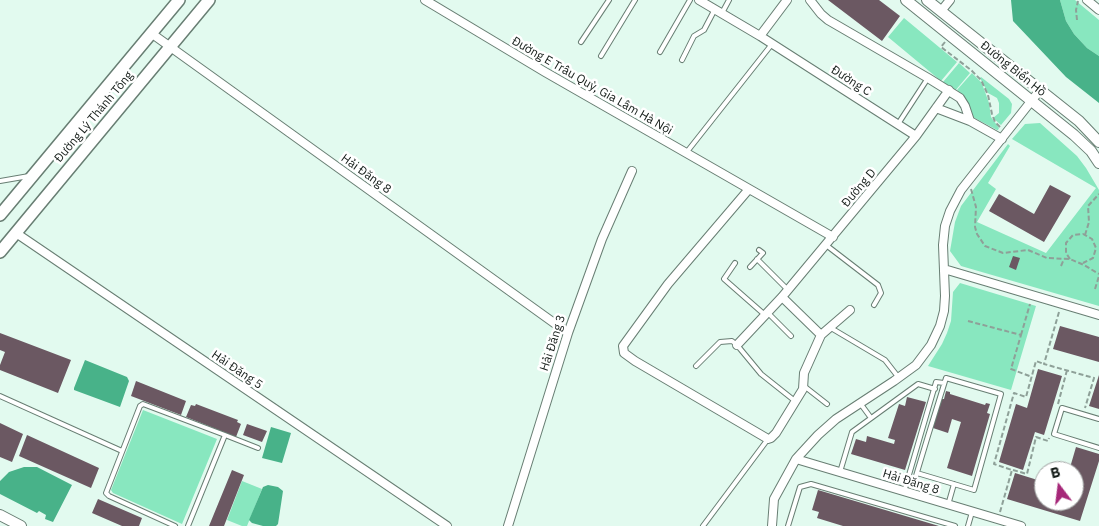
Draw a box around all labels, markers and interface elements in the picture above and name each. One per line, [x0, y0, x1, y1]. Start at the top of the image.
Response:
street label: Đường E Trâu Quỳ, Gia Lâm Hà Nội [509, 34, 675, 138]
street label: Đường Biển Hồ [977, 38, 1049, 100]
street label: Đường C [828, 63, 874, 99]
street label: Đường Lý Thánh Tông [52, 69, 136, 165]
street label: Hải Đăng 8 [338, 151, 394, 197]
street label: Đường D [839, 166, 879, 210]
street label: Hải Đăng 3 [537, 313, 569, 373]
street label: Hải Đăng 5 [209, 348, 265, 392]
north arrow [1034, 461, 1084, 511]
text: B [1049, 463, 1062, 482]
street label: Hải Đăng 8 [881, 467, 941, 497]

